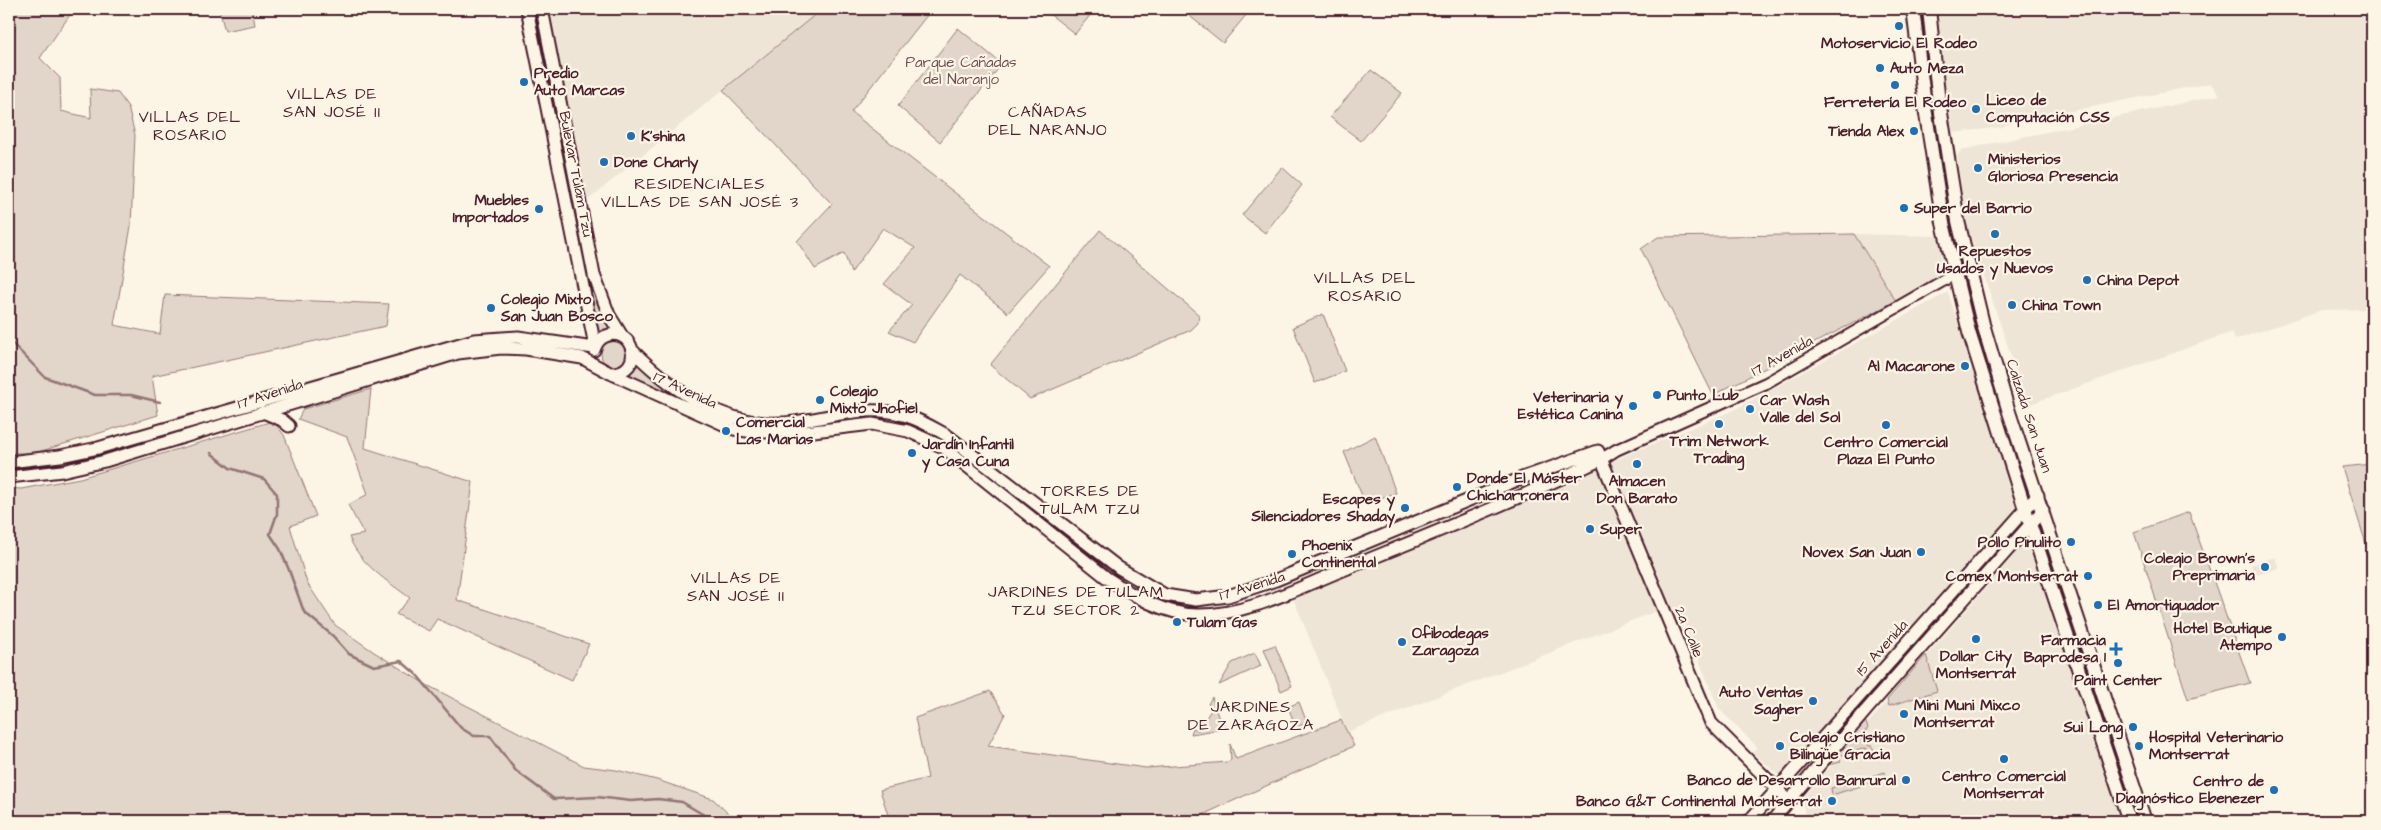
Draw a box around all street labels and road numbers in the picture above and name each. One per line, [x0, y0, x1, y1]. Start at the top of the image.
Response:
street label: Bulevar Tulam Tzu [554, 109, 599, 239]
street label: 17 Avenida [1747, 330, 1817, 382]
street label: Calzada San Juan [2001, 356, 2057, 476]
street label: 17 Avenida [650, 366, 720, 414]
street label: 17 Avenida [235, 373, 306, 414]
street label: 17 Avenida [1217, 566, 1288, 606]
street label: 2a Calle [1669, 603, 1709, 661]
street label: 15 Avenida [1851, 615, 1913, 681]

